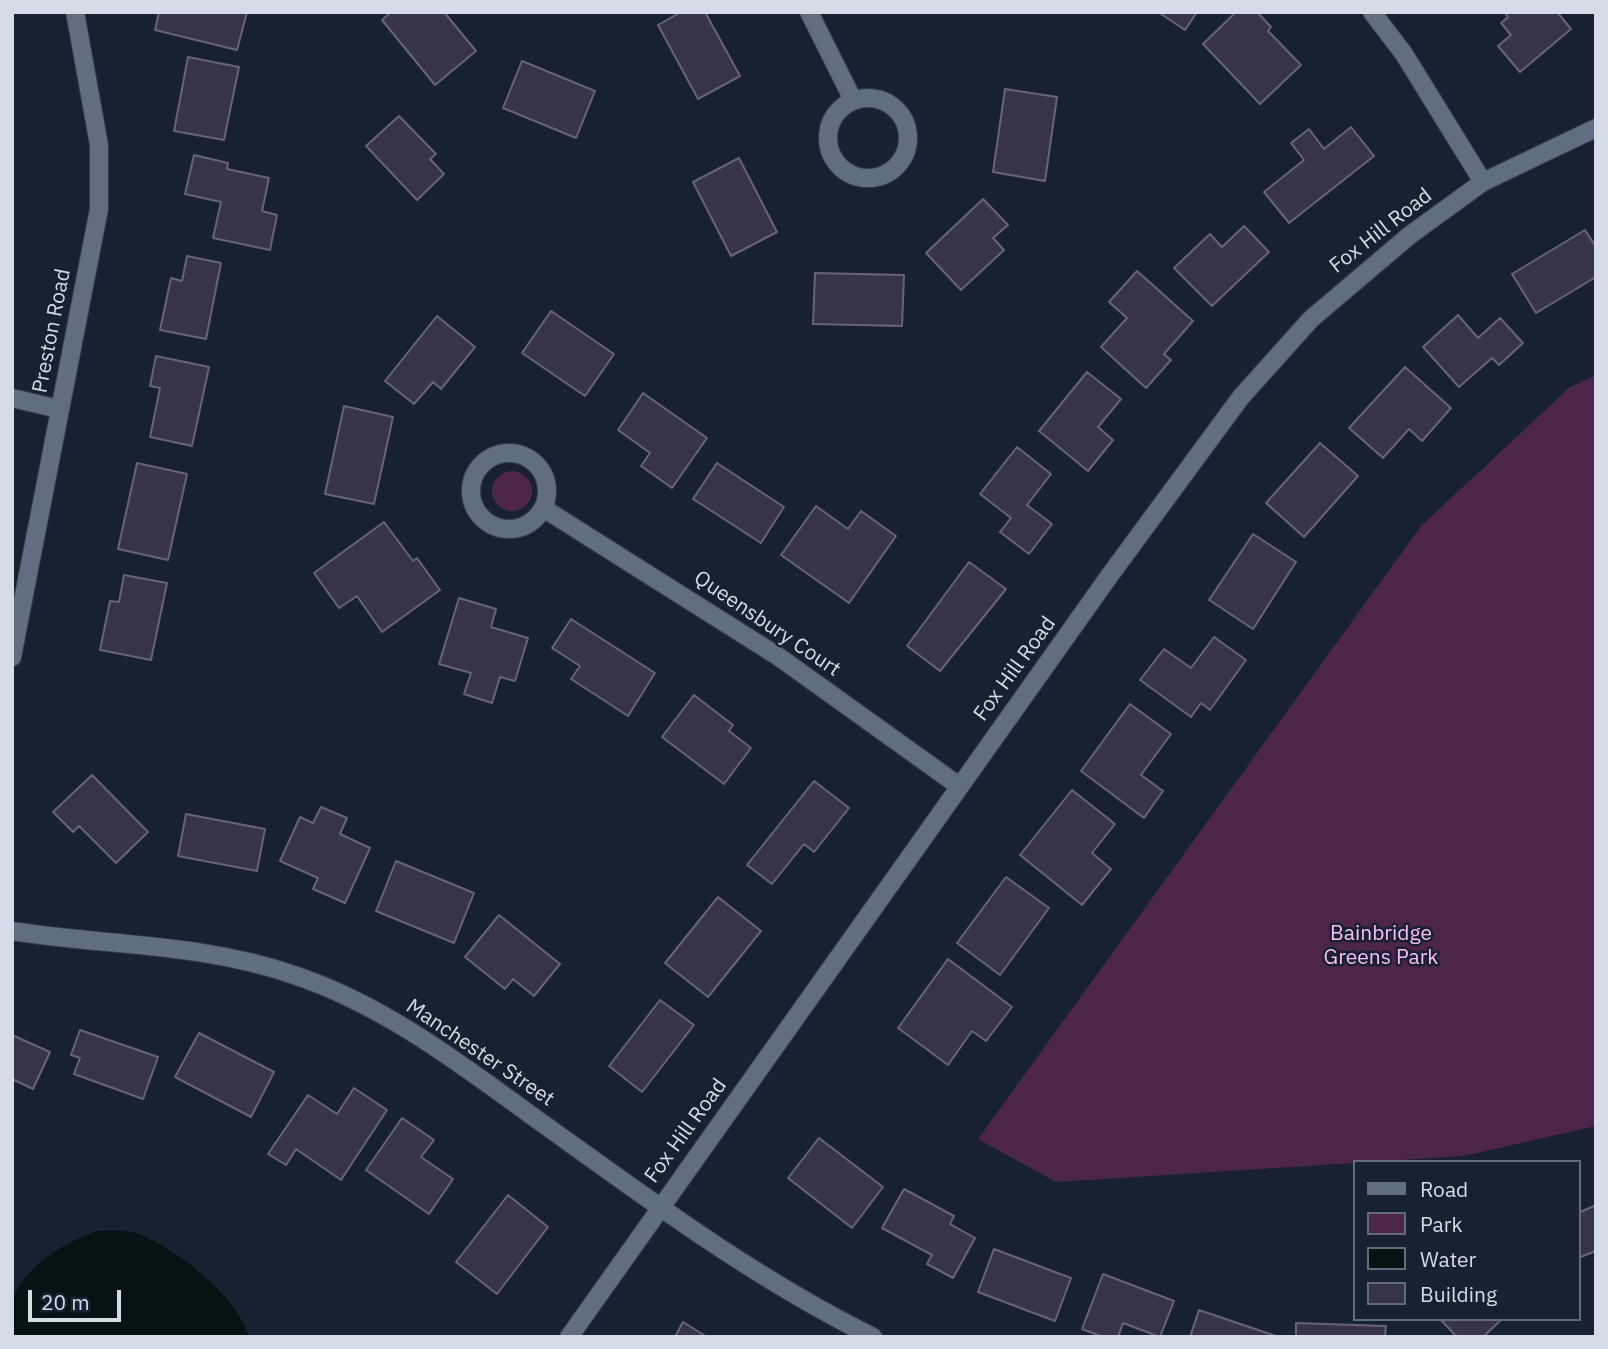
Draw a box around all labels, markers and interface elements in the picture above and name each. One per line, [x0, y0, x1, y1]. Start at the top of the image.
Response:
street label: Fox Hill Road [1325, 183, 1437, 279]
street label: Preston Road [28, 267, 76, 395]
street label: Queensbury Court [689, 566, 845, 682]
street label: Fox Hill Road [969, 612, 1061, 726]
park label: Bainbridge Greens Park [1324, 921, 1438, 971]
street label: Manchester Street [401, 994, 559, 1112]
street label: Fox Hill Road [640, 1074, 732, 1188]
legend [1352, 1160, 1580, 1321]
text: Road [1420, 1175, 1468, 1203]
text: Park [1420, 1210, 1463, 1238]
text: Water [1420, 1245, 1476, 1273]
scale bar [32, 1276, 124, 1320]
text: Building [1420, 1280, 1497, 1308]
text: 20 m [41, 1288, 90, 1316]

